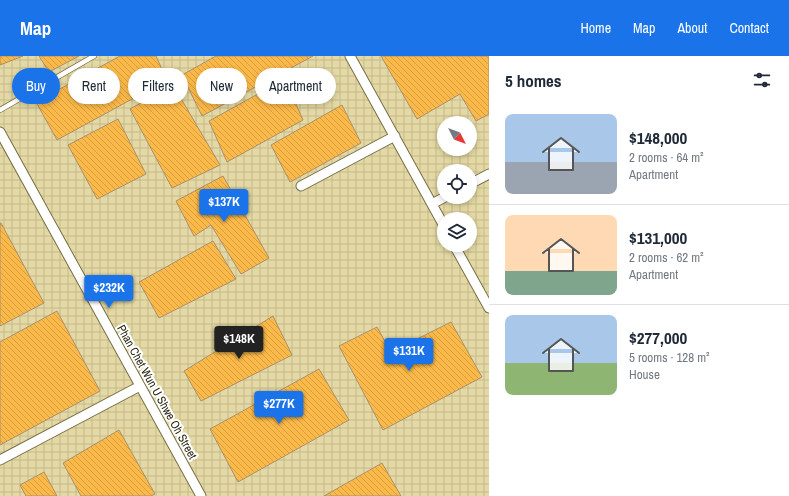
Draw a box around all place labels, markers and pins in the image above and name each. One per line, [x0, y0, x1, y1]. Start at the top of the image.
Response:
pin: $137K [196, 189, 252, 223]
pin: $232K [81, 275, 137, 309]
pin: $148K [211, 326, 267, 360]
pin: $131K [381, 338, 437, 372]
pin: $277K [251, 391, 307, 425]

